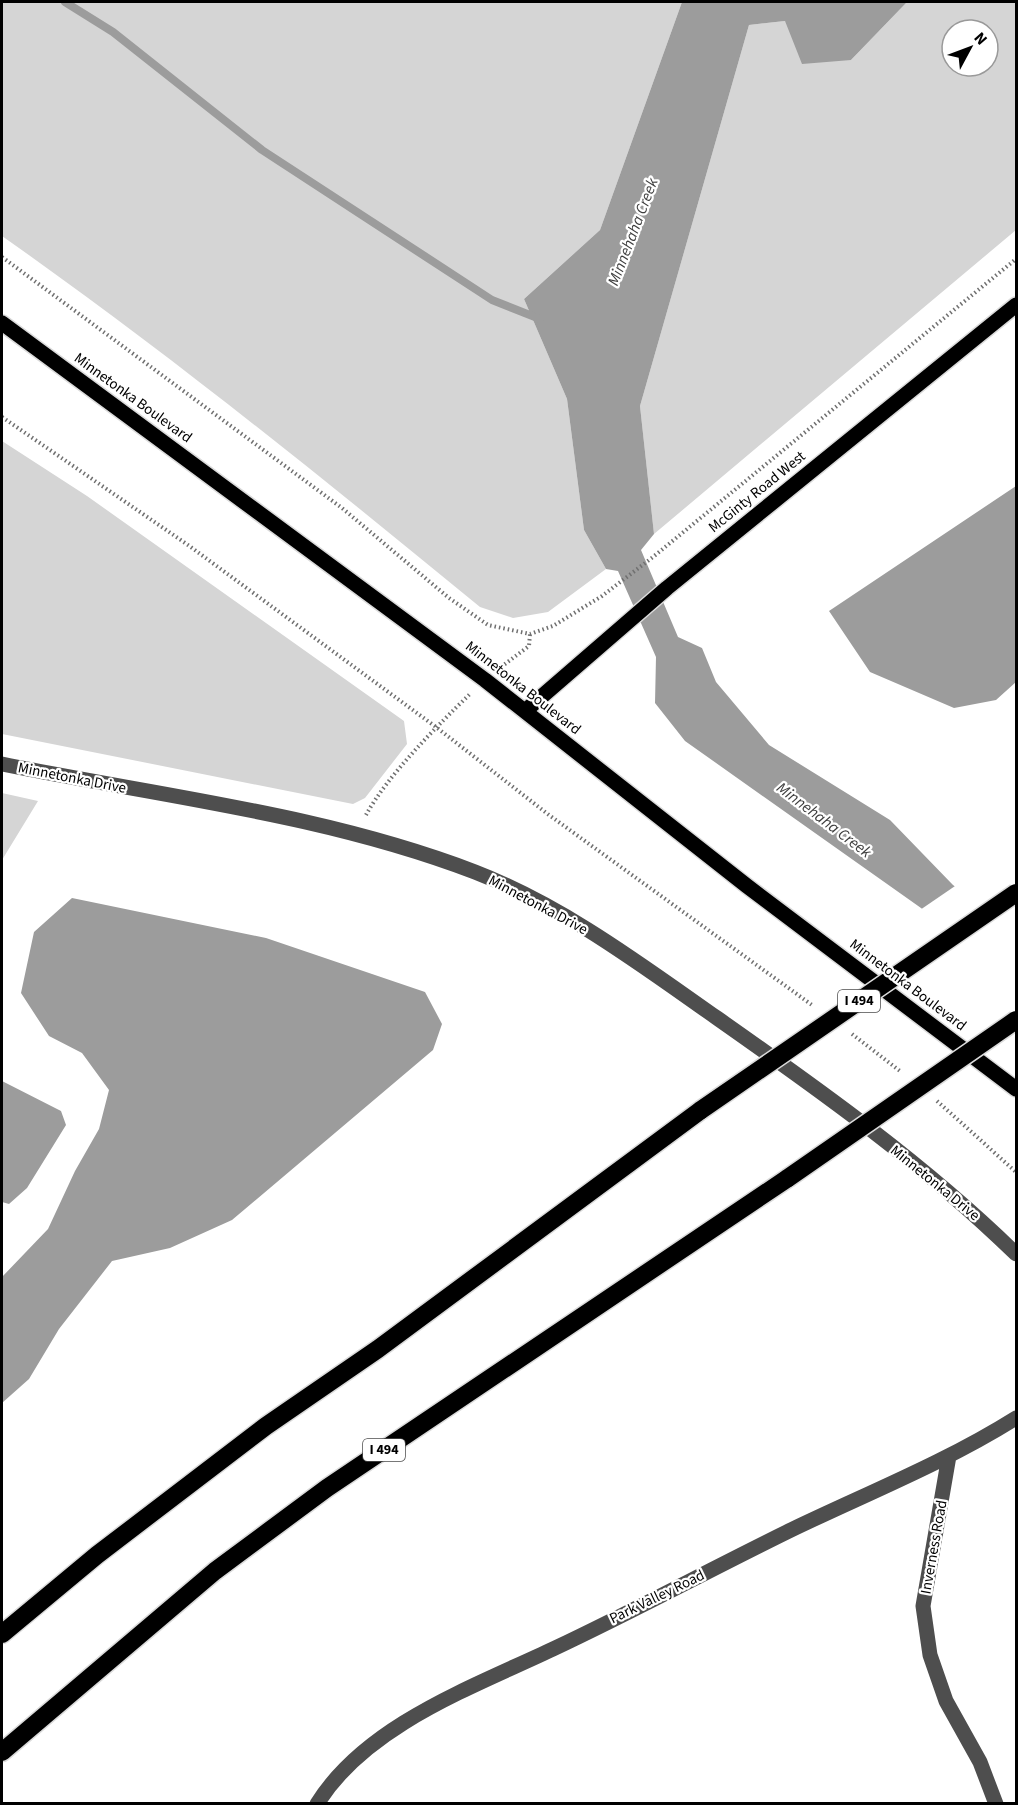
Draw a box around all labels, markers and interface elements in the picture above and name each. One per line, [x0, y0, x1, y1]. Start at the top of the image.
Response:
north arrow [940, 18, 1000, 78]
text: N [969, 28, 992, 50]
water label: Minnehaha Creek [602, 175, 664, 289]
street label: Minnetonka Boulevard [70, 348, 196, 448]
street label: McGinty Road West [704, 446, 810, 538]
street label: Minnetonka Boulevard [461, 636, 585, 740]
street label: Minnetonka Drive [16, 757, 128, 799]
water label: Minnehaha Creek [772, 777, 876, 863]
street label: Minnetonka Drive [485, 870, 591, 940]
street label: Minnetonka Boulevard [845, 934, 971, 1036]
road number: I 494 [838, 990, 880, 1012]
street label: Minnetonka Drive [886, 1140, 984, 1226]
road number: I 494 [363, 1439, 405, 1461]
street label: Inverness Road [915, 1498, 953, 1596]
street label: Park Valley Road [606, 1565, 708, 1629]

